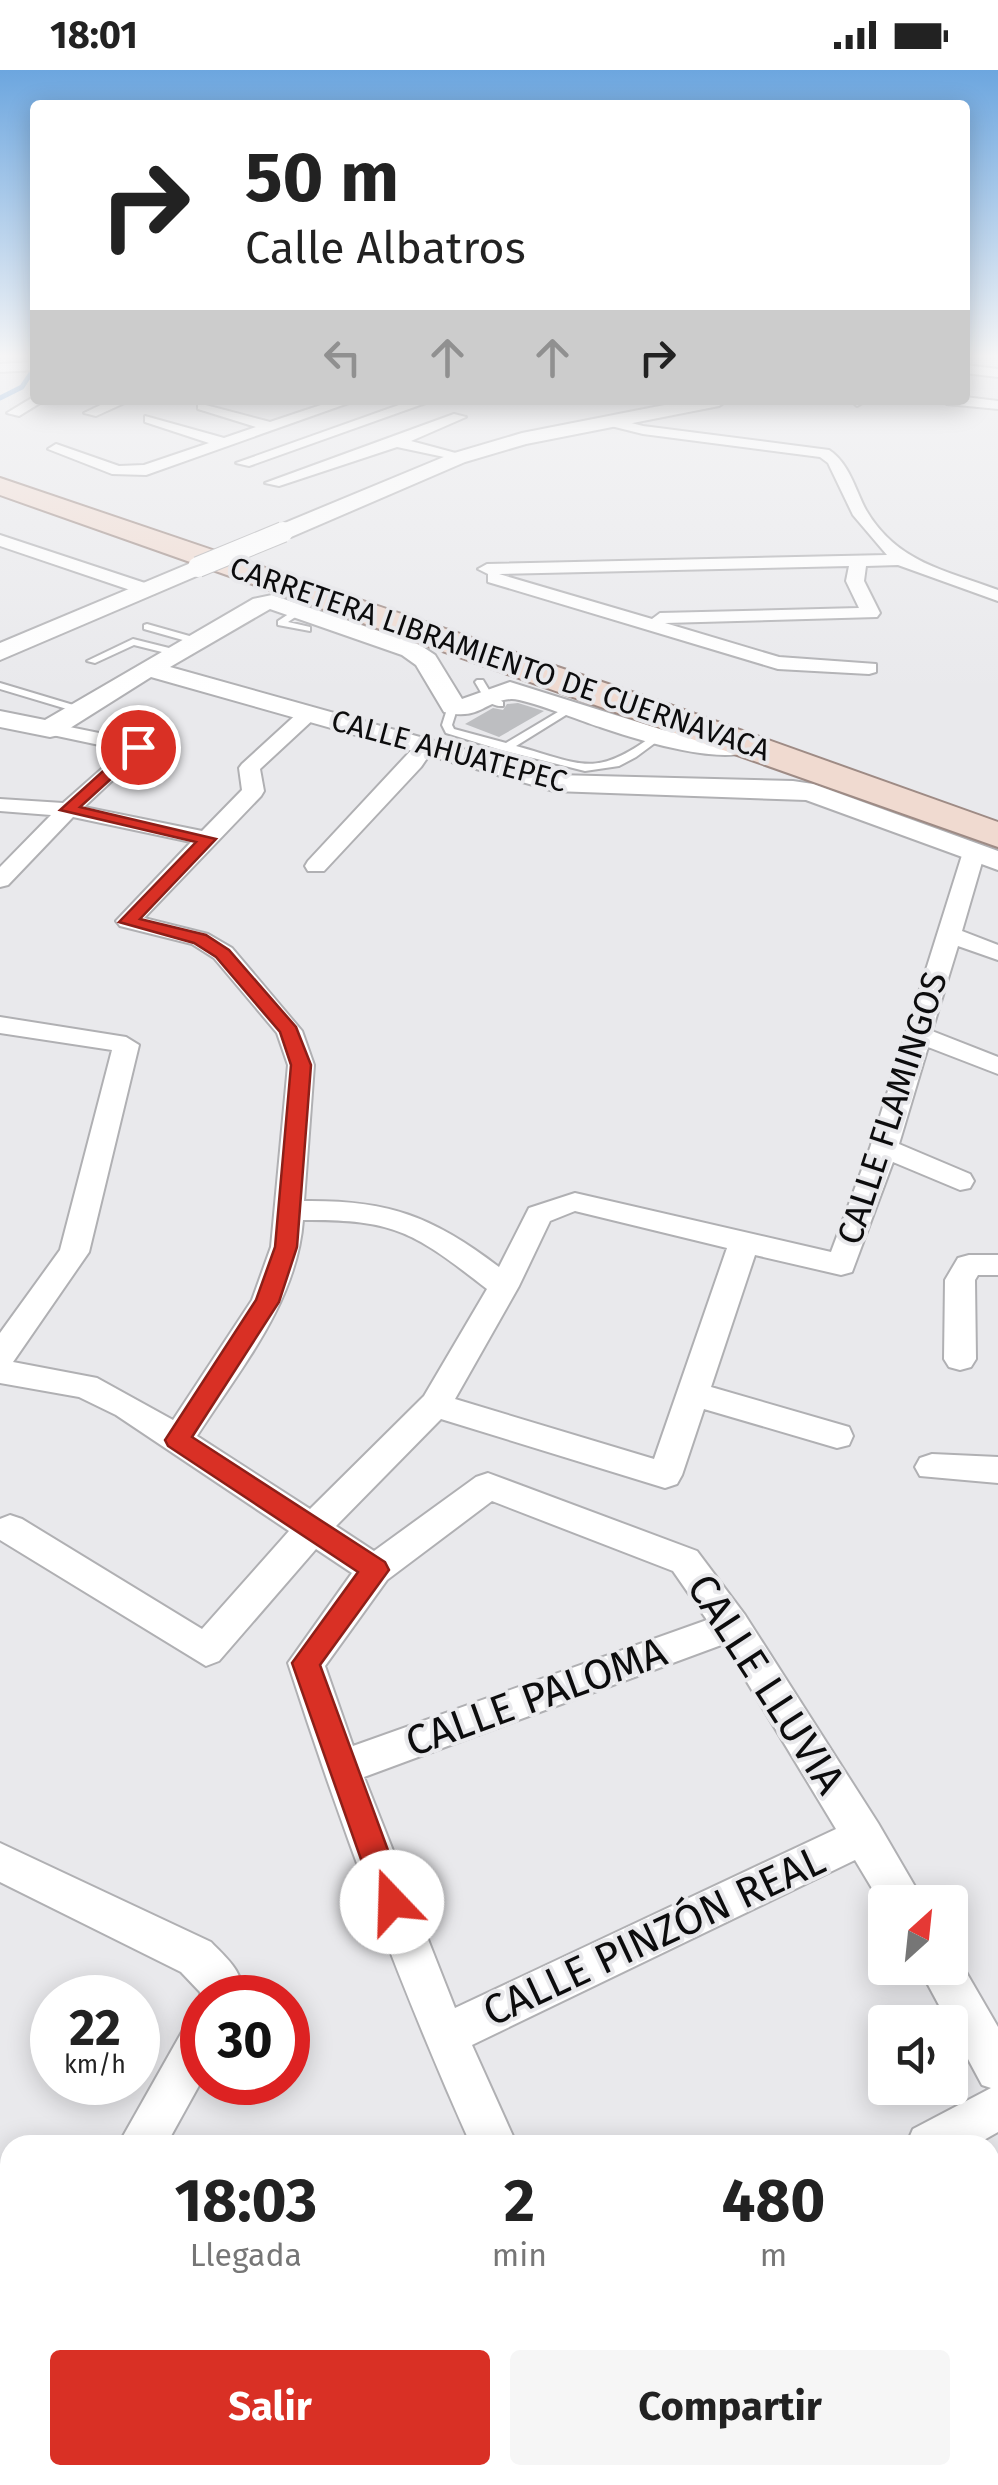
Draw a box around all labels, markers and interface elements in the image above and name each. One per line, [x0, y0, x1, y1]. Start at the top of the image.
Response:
text: 18:01 [50, 12, 138, 58]
text: 50 m [245, 136, 399, 220]
icon: right [80, 140, 210, 270]
text: Calle Albatros [245, 221, 526, 275]
icon: left [315, 330, 370, 385]
icon: ahead [420, 330, 475, 385]
icon: ahead [525, 330, 580, 385]
icon: right [630, 330, 685, 385]
street label: CARRETERA LIBRAMIENTO DE CUERNAVACA [225, 549, 775, 769]
street label: CALLE AHUATEPEC [327, 702, 571, 800]
pin [96, 705, 181, 790]
icon: arrive [111, 720, 166, 775]
street label: CALLE FLAMINGOS [828, 966, 956, 1250]
street label: CALLE LLUVIA [677, 1565, 855, 1803]
street label: CALLE PALOMA [399, 1627, 673, 1767]
street label: CALLE PINZÓN REAL [475, 1835, 833, 2037]
position arrow [340, 1850, 444, 1954]
north arrow [868, 1885, 968, 1985]
map controls [868, 1885, 968, 2105]
speed limit sign: 30 [180, 1975, 310, 2105]
text: 22 [69, 1998, 121, 2058]
button: sound [868, 2005, 968, 2105]
text: km/h [64, 2050, 126, 2080]
text: 18:03 [175, 2165, 317, 2237]
text: 2 [504, 2165, 535, 2237]
text: 480 [722, 2165, 825, 2237]
text: Llegada [190, 2236, 302, 2274]
text: min [492, 2236, 547, 2274]
text: m [760, 2236, 787, 2274]
button: Salir [50, 2350, 490, 2465]
button: Compartir [510, 2350, 950, 2465]

